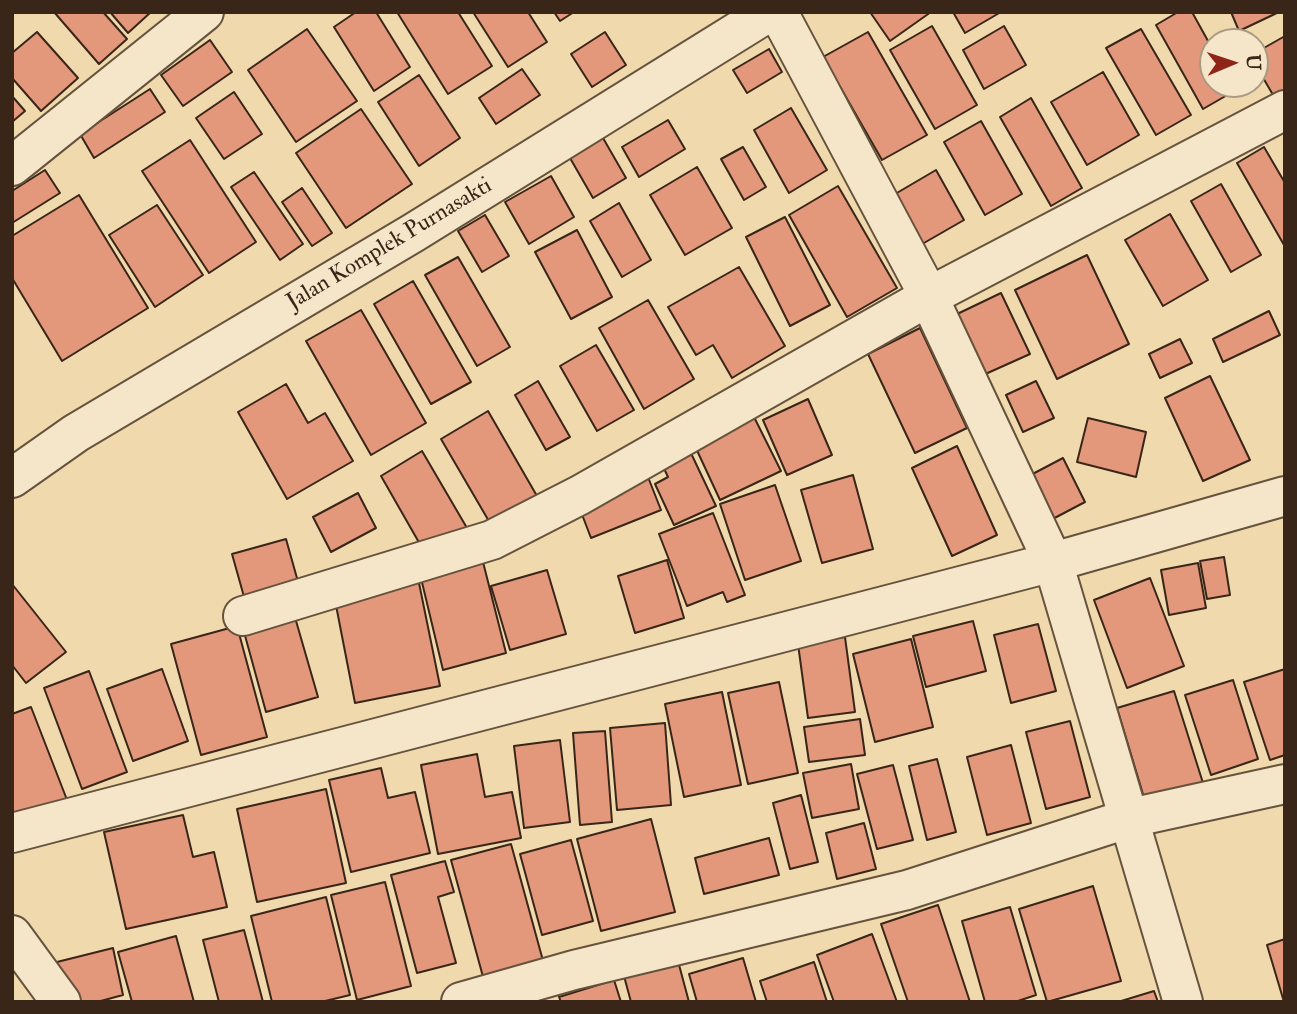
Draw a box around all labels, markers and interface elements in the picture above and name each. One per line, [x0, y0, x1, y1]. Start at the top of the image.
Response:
north arrow [1199, 28, 1269, 98]
text: U [1241, 54, 1265, 71]
street label: Jalan Komplek Purnasakti [282, 173, 498, 317]

